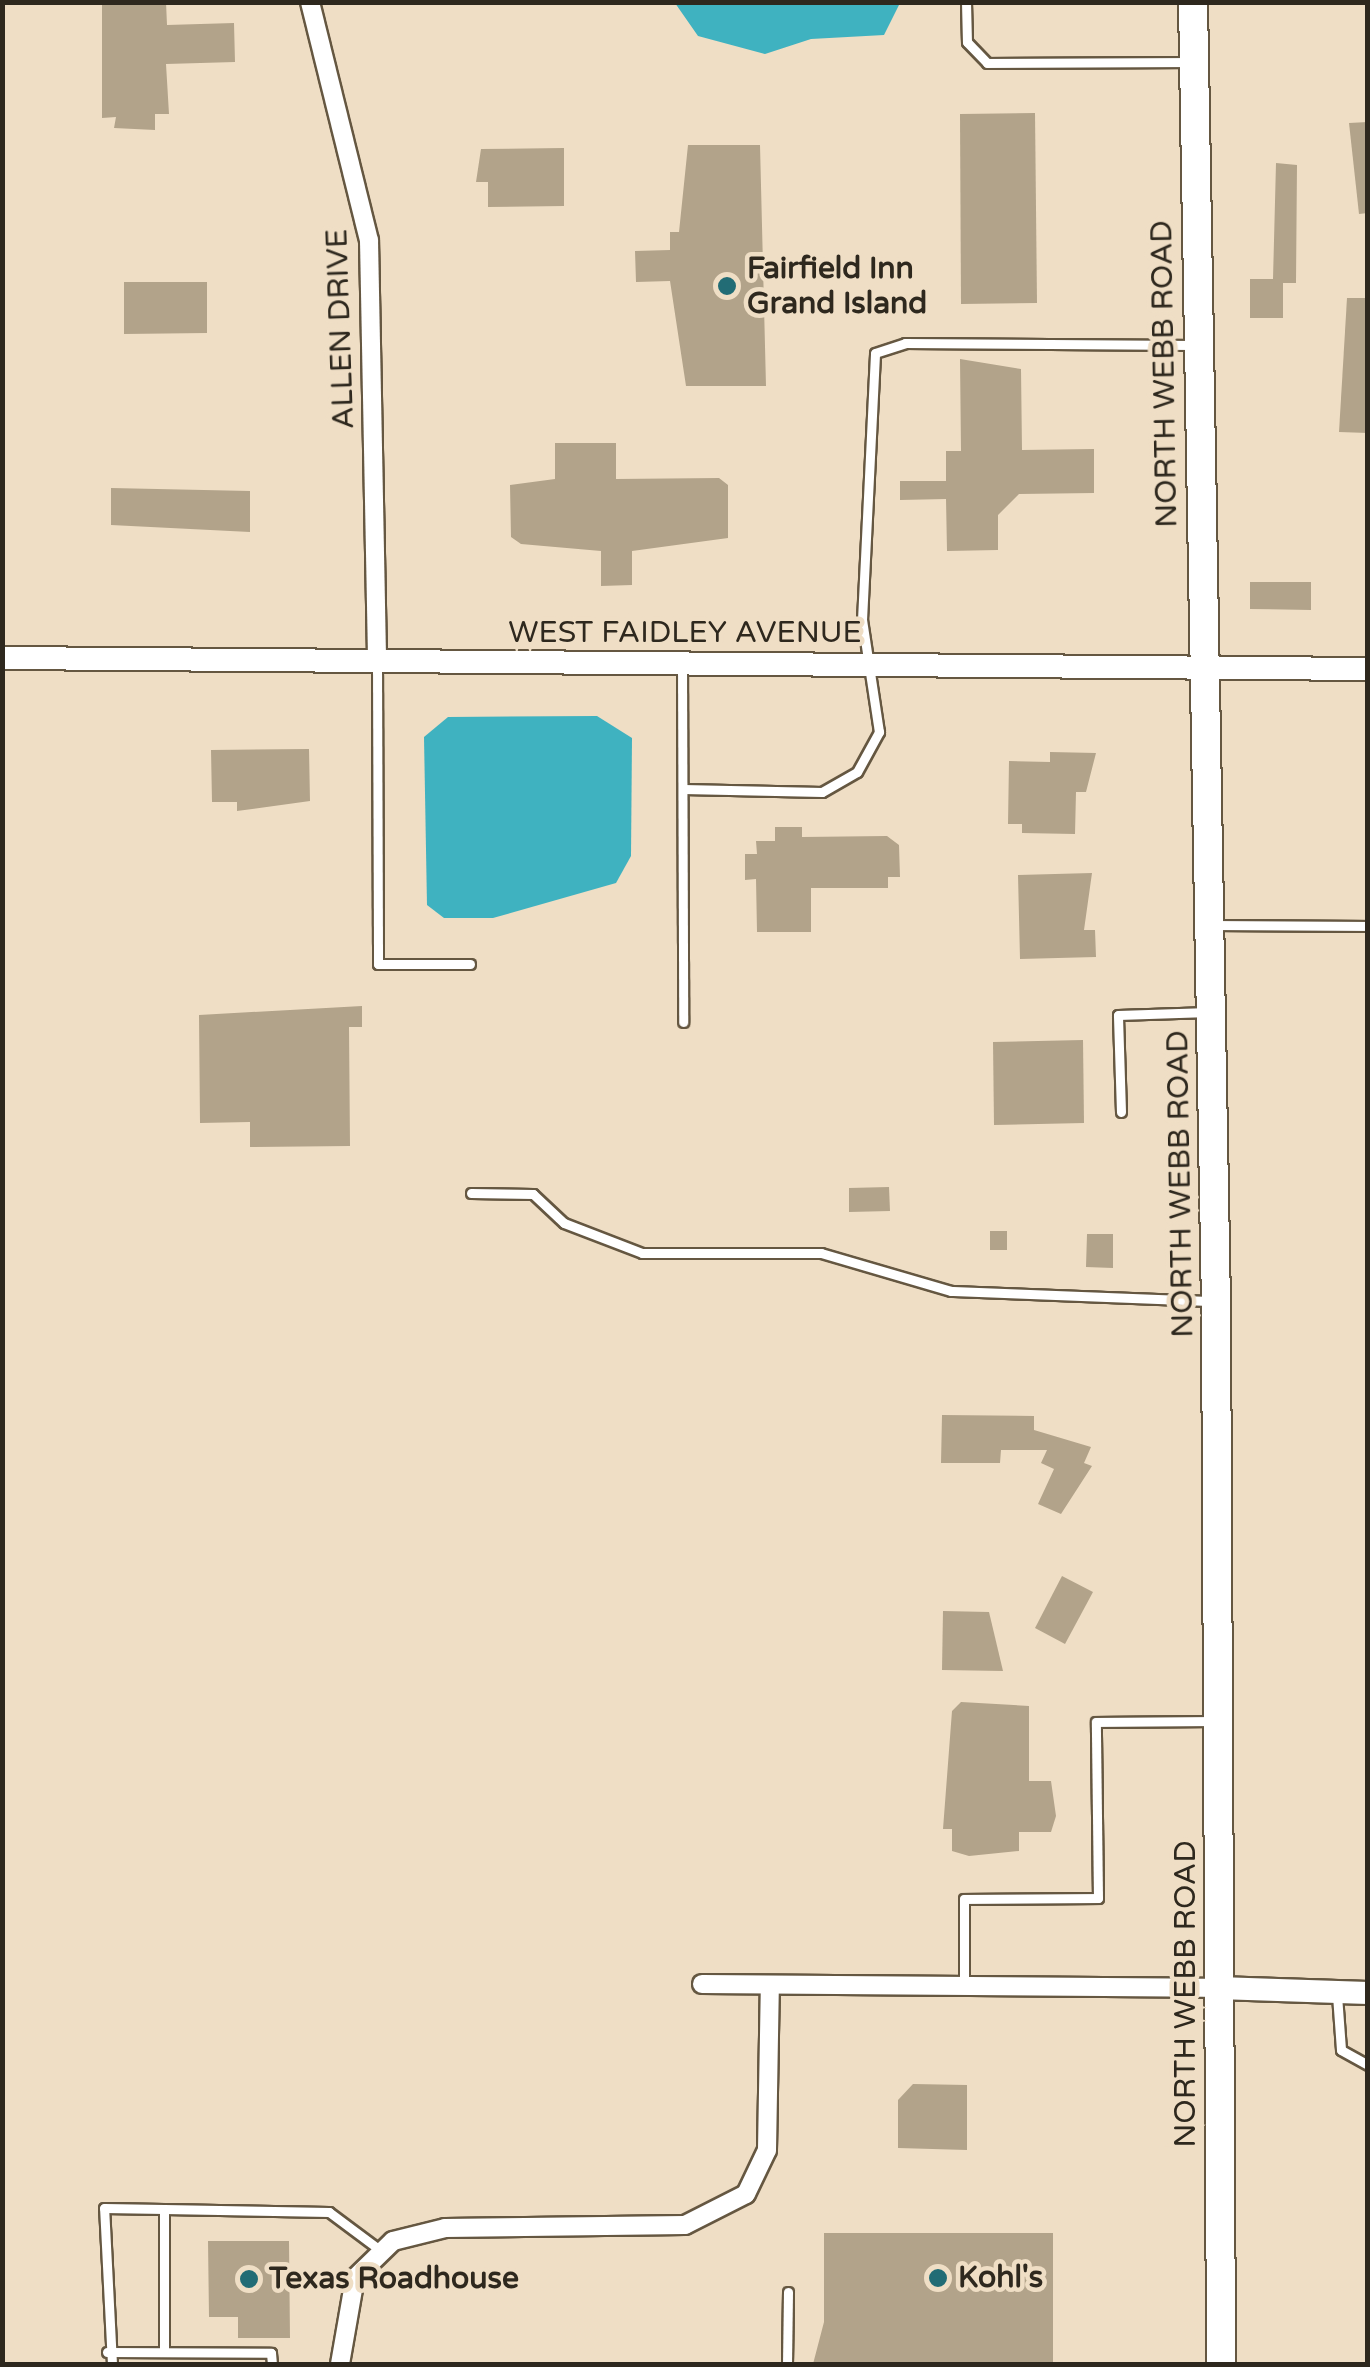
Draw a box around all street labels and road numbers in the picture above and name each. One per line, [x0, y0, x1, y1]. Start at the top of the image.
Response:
street label: NORTH WEBB ROAD [1144, 220, 1186, 528]
street label: ALLEN DRIVE [320, 228, 362, 430]
street label: WEST FAIDLEY AVENUE [508, 615, 862, 651]
street label: NORTH WEBB ROAD [1160, 1030, 1202, 1338]
street label: NORTH WEBB ROAD [1168, 1840, 1204, 2148]

